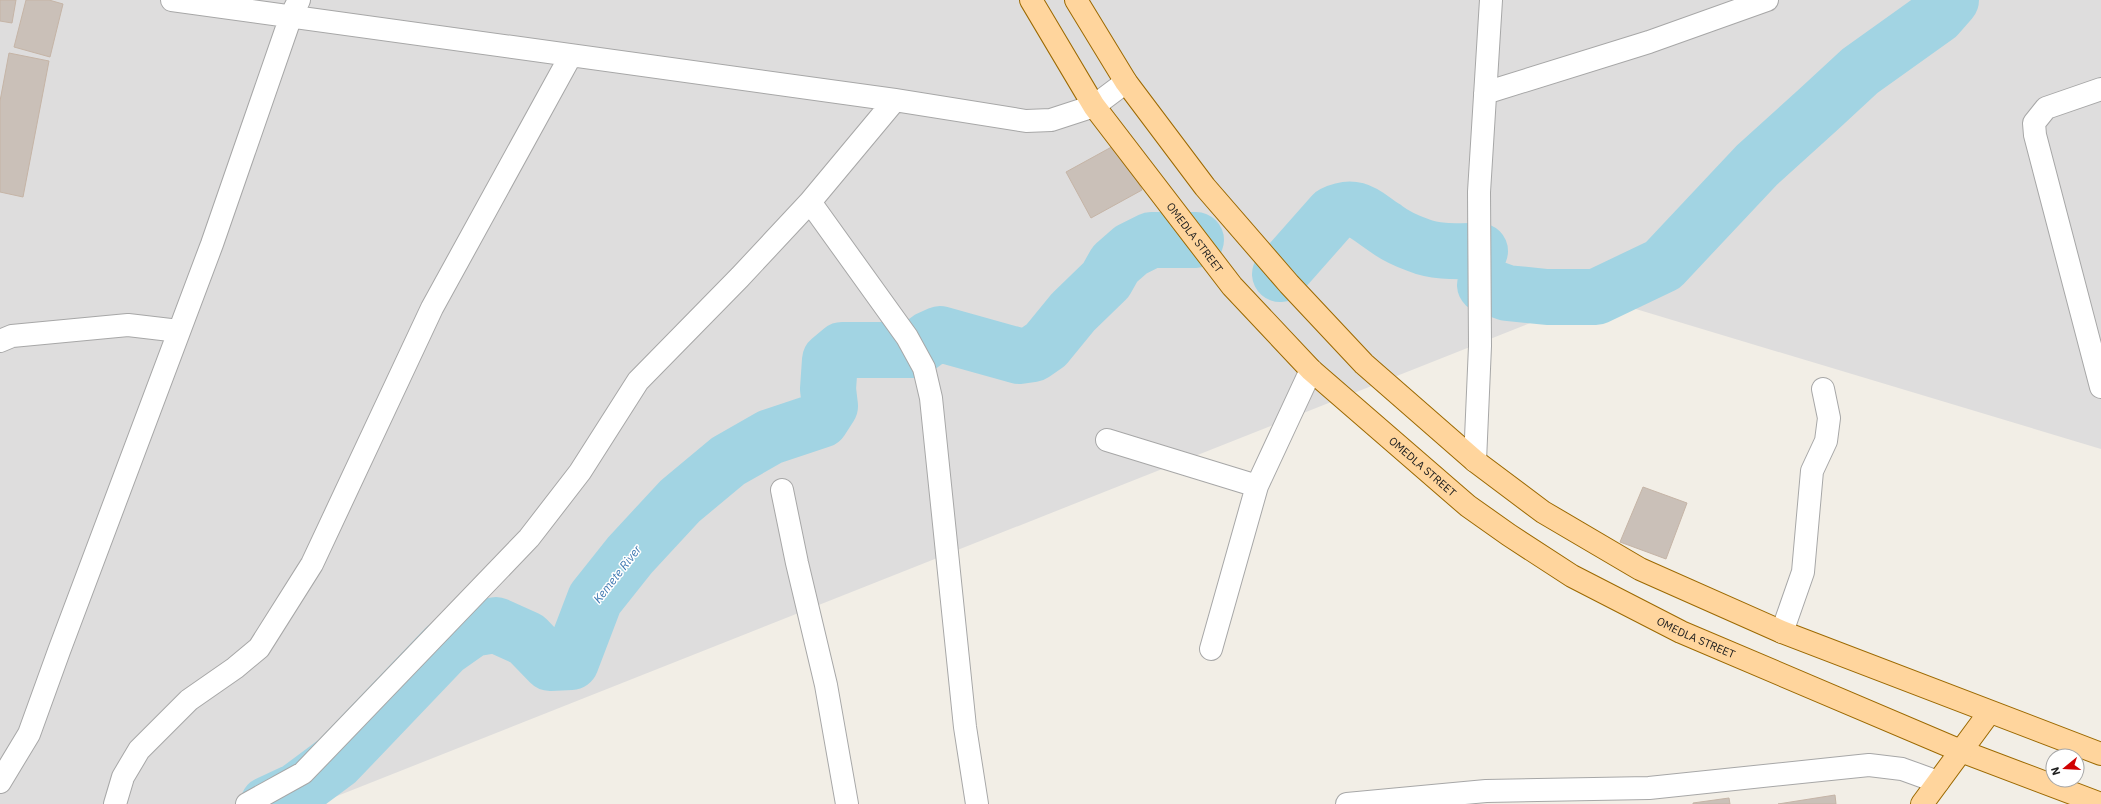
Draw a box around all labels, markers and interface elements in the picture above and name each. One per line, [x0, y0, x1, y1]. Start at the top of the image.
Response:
street label: OMEDLA STREET [1163, 200, 1227, 276]
street label: OMEDLA STREET [1386, 434, 1460, 500]
water label: Kemete River [590, 542, 645, 606]
street label: OMEDLA STREET [1654, 614, 1738, 662]
north arrow [2045, 748, 2085, 788]
text: N [2048, 765, 2063, 777]

